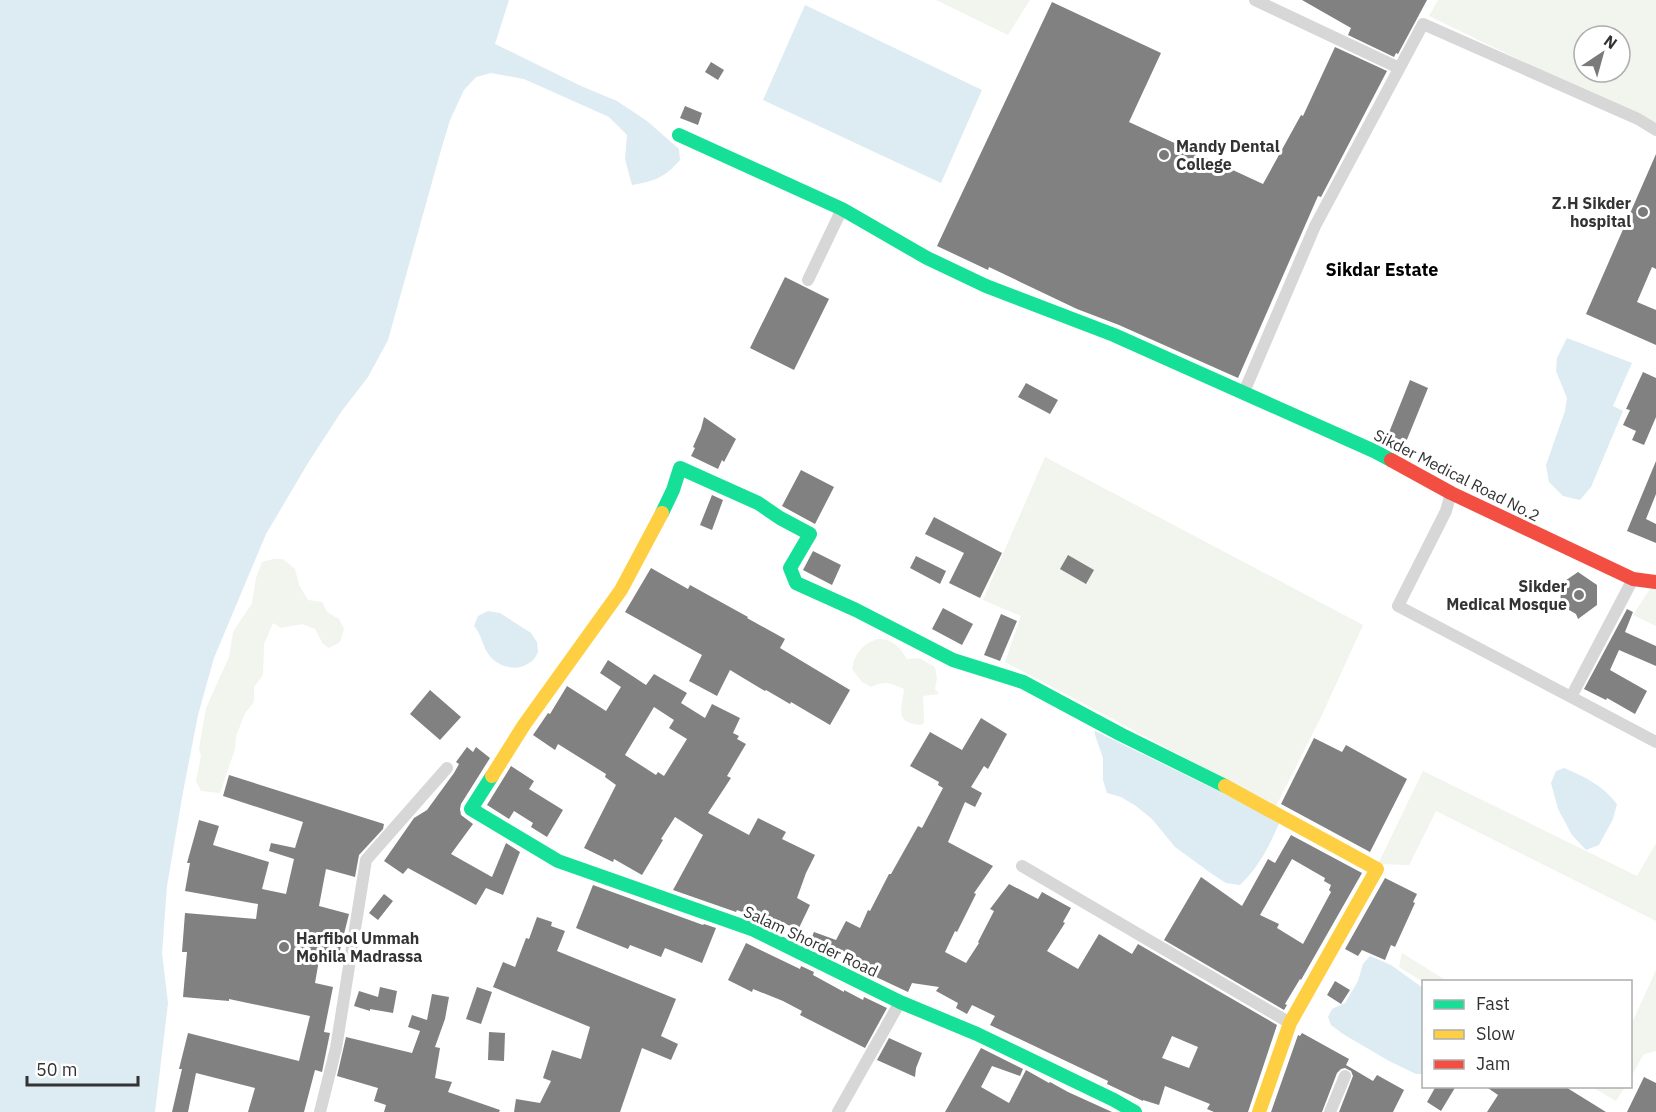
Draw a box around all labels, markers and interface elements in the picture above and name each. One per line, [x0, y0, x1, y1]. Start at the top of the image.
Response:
north arrow [1572, 24, 1632, 84]
text: N [1600, 30, 1621, 53]
place label: Mandy Dental College [1176, 136, 1280, 174]
marker: Mandy Dental College [1157, 148, 1171, 162]
place label: Z.H Sikder hospital [1552, 193, 1632, 231]
marker: Z.H Sikder hospital [1636, 205, 1650, 219]
district label: Sikdar Estate [1326, 258, 1438, 281]
street label: Sikder Medical Road No.2 [1371, 424, 1543, 526]
place label: Sikder Medical Mosque [1446, 576, 1568, 614]
marker: Sikder Medical Mosque [1572, 588, 1586, 602]
street label: Salam Shorder Road [741, 901, 881, 981]
place label: Harfibol Ummah Mohila Madrassa [296, 928, 422, 966]
marker: Harfibol Ummah Mohila Madrassa [277, 940, 291, 954]
legend [1422, 980, 1632, 1088]
text: Fast [1476, 992, 1510, 1015]
text: Slow [1476, 1022, 1515, 1045]
scale bar [27, 1049, 138, 1087]
text: Jam [1476, 1052, 1511, 1075]
text: 50 m [36, 1058, 78, 1081]

